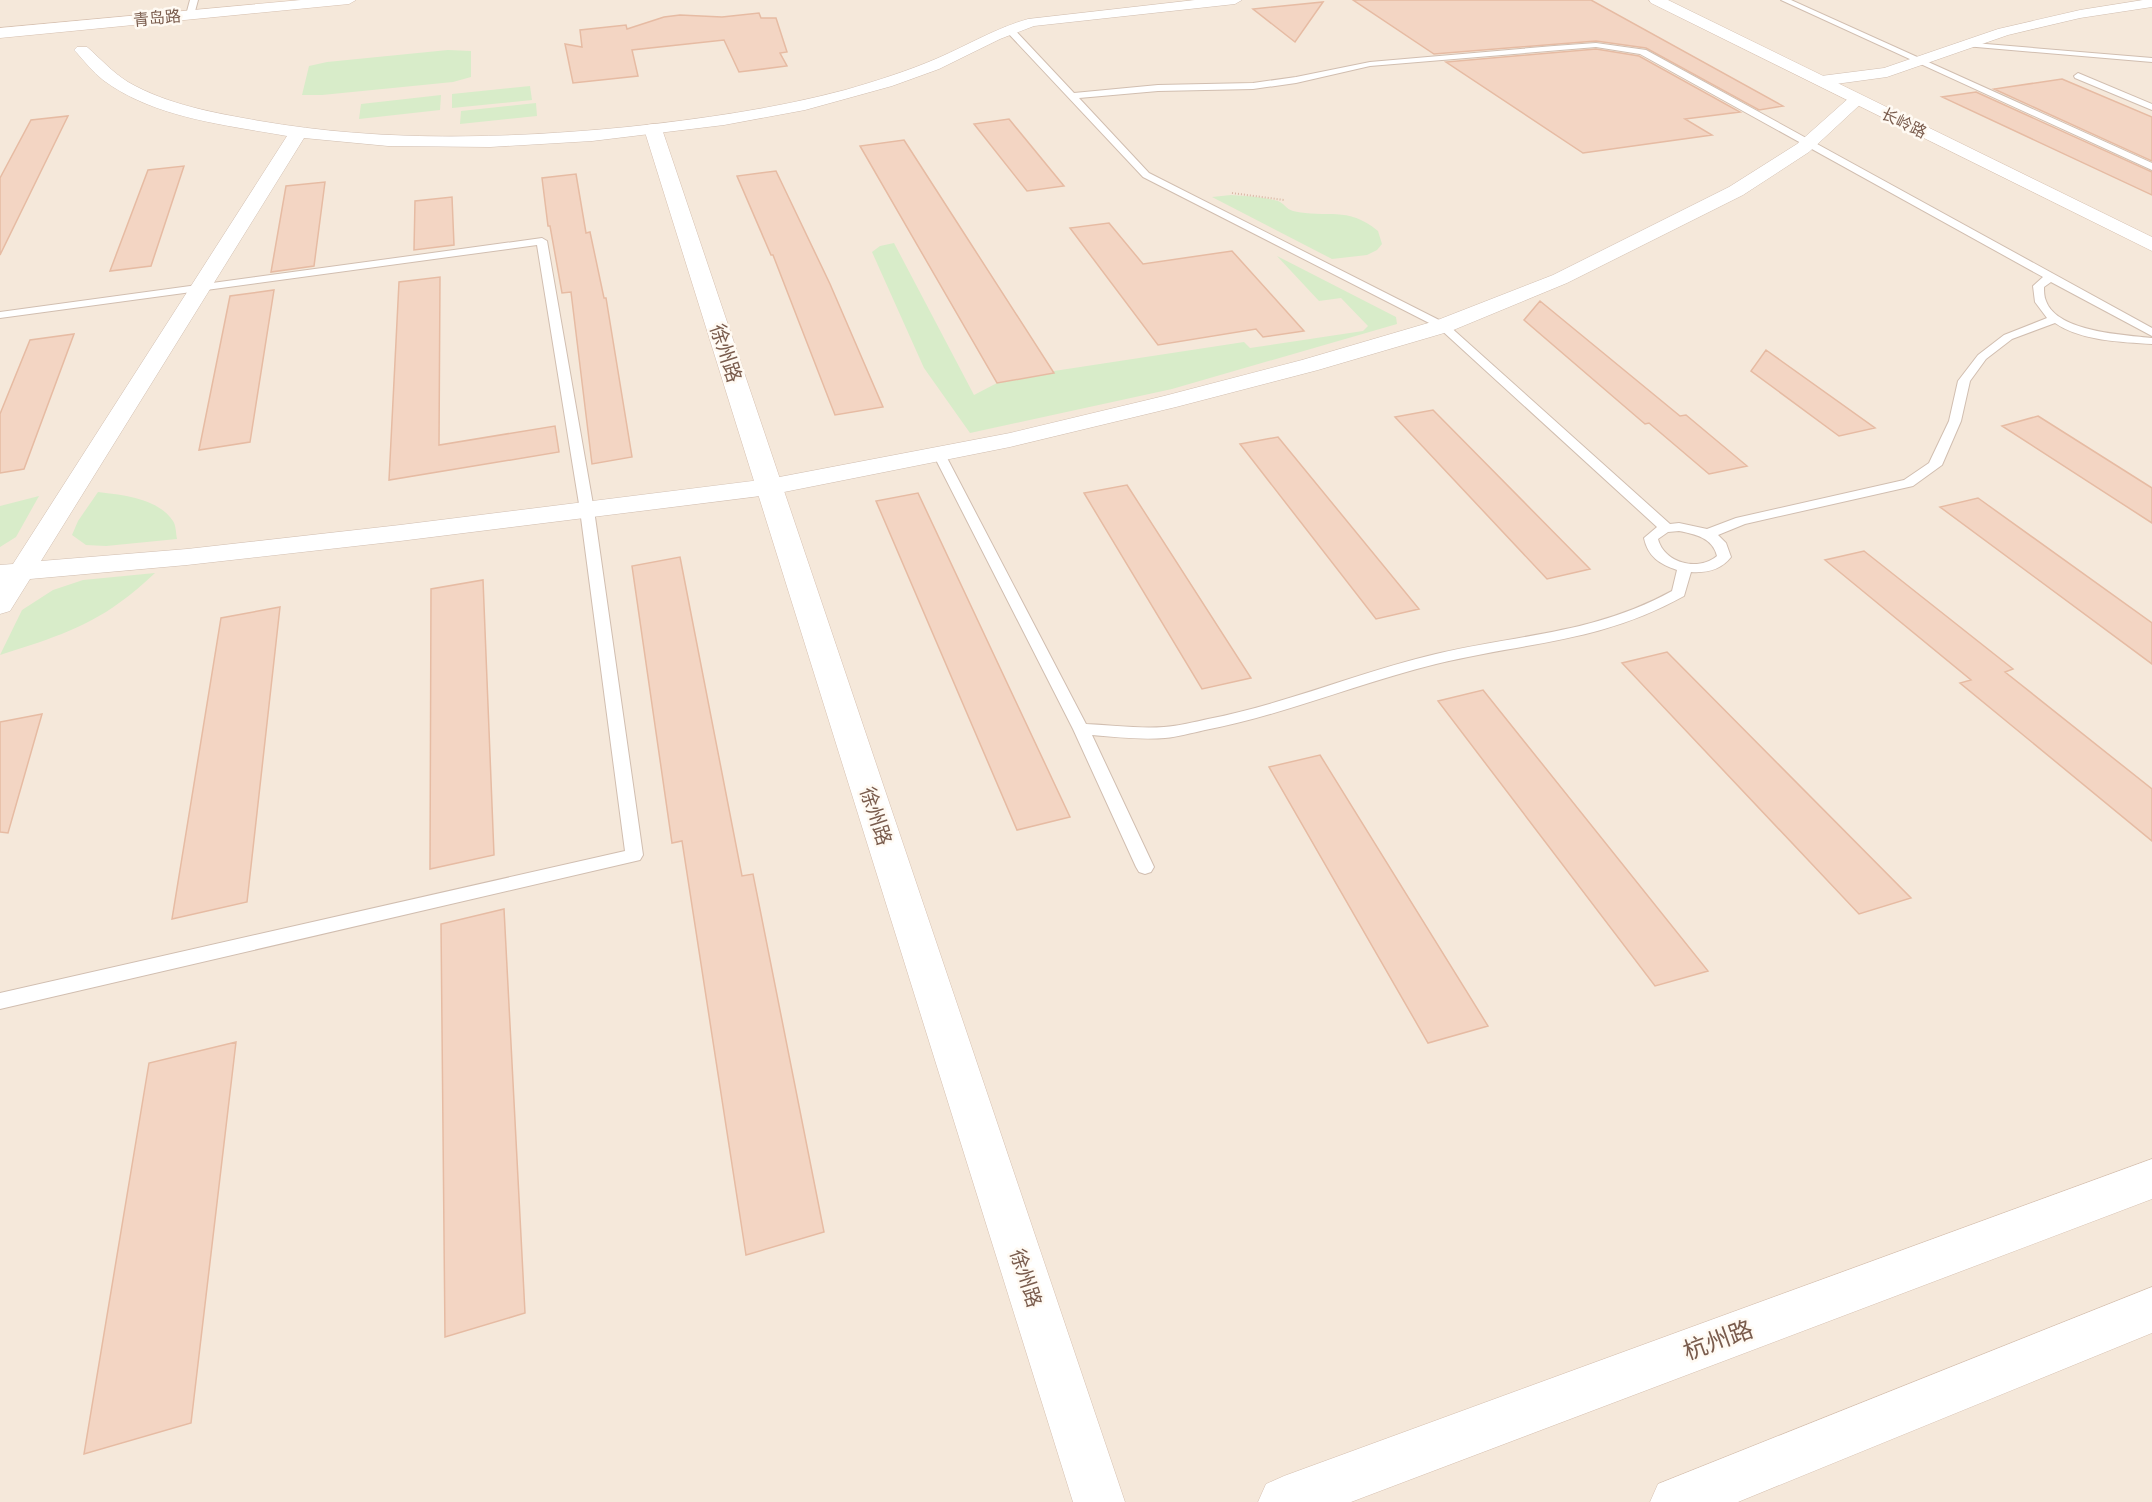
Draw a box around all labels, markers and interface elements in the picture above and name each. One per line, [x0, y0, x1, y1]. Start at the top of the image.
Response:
street label: 青岛路 [132, 6, 182, 30]
street label: 长岭路 [1878, 104, 1930, 142]
street label: 徐州路 [705, 321, 747, 385]
street label: 徐州路 [855, 784, 897, 848]
street label: 徐州路 [1005, 1246, 1047, 1310]
street label: 杭州路 [1679, 1314, 1757, 1366]

